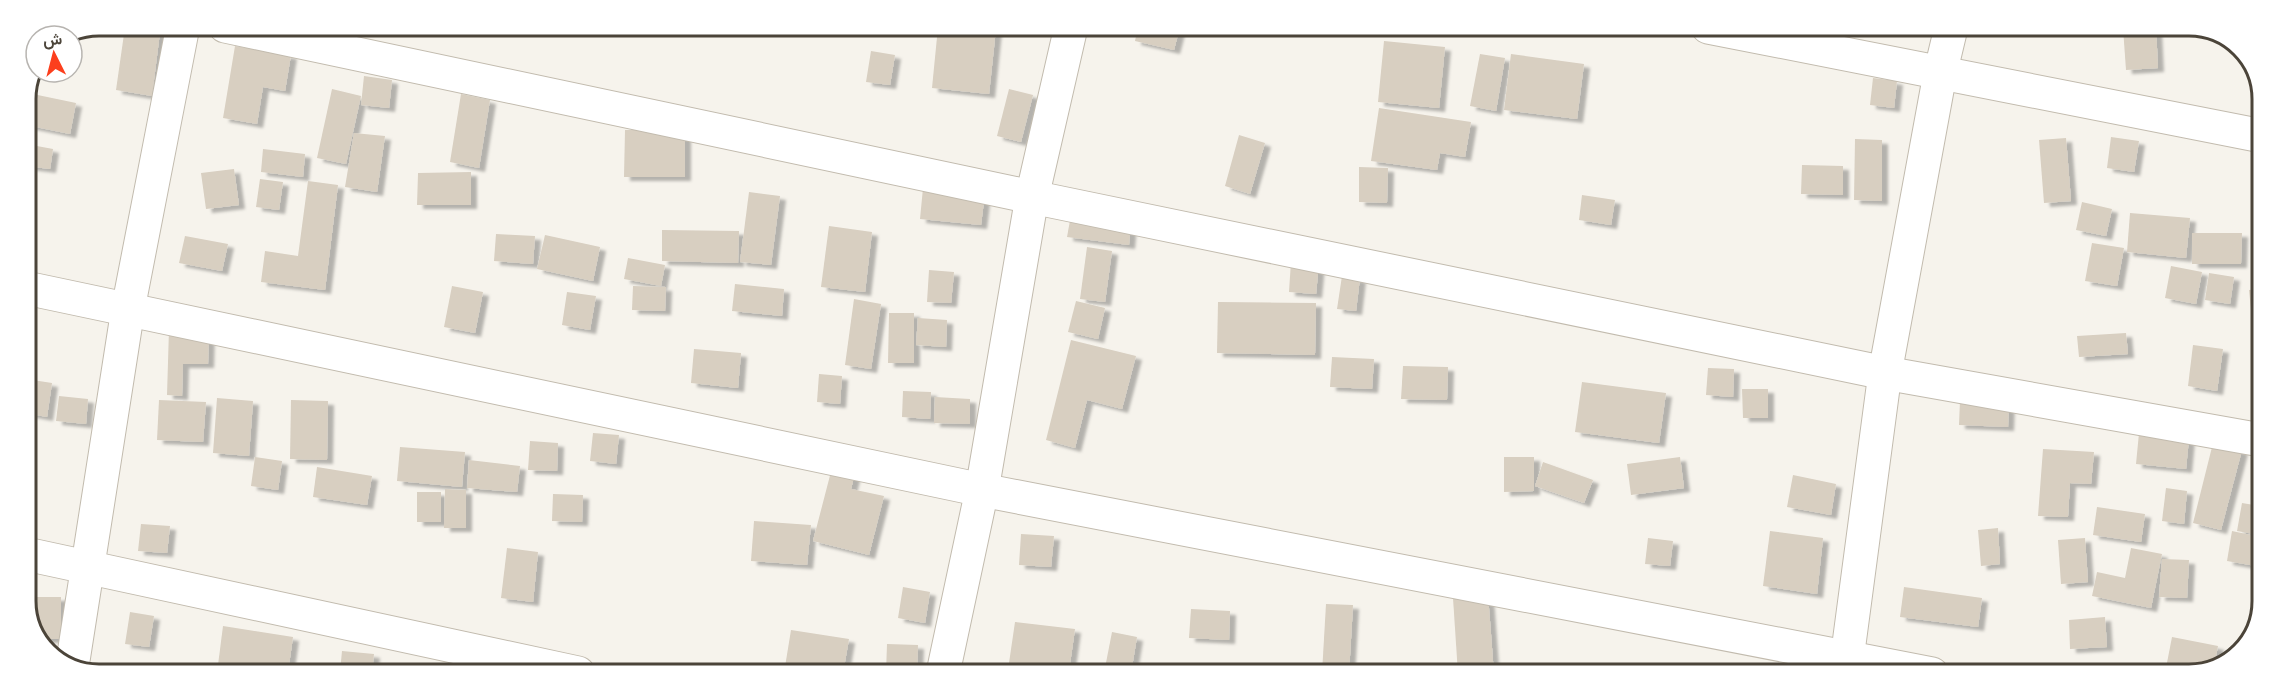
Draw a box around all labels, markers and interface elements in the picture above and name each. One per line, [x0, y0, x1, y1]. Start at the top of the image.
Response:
north arrow [24, 24, 84, 84]
text: ش [42, 29, 63, 50]

